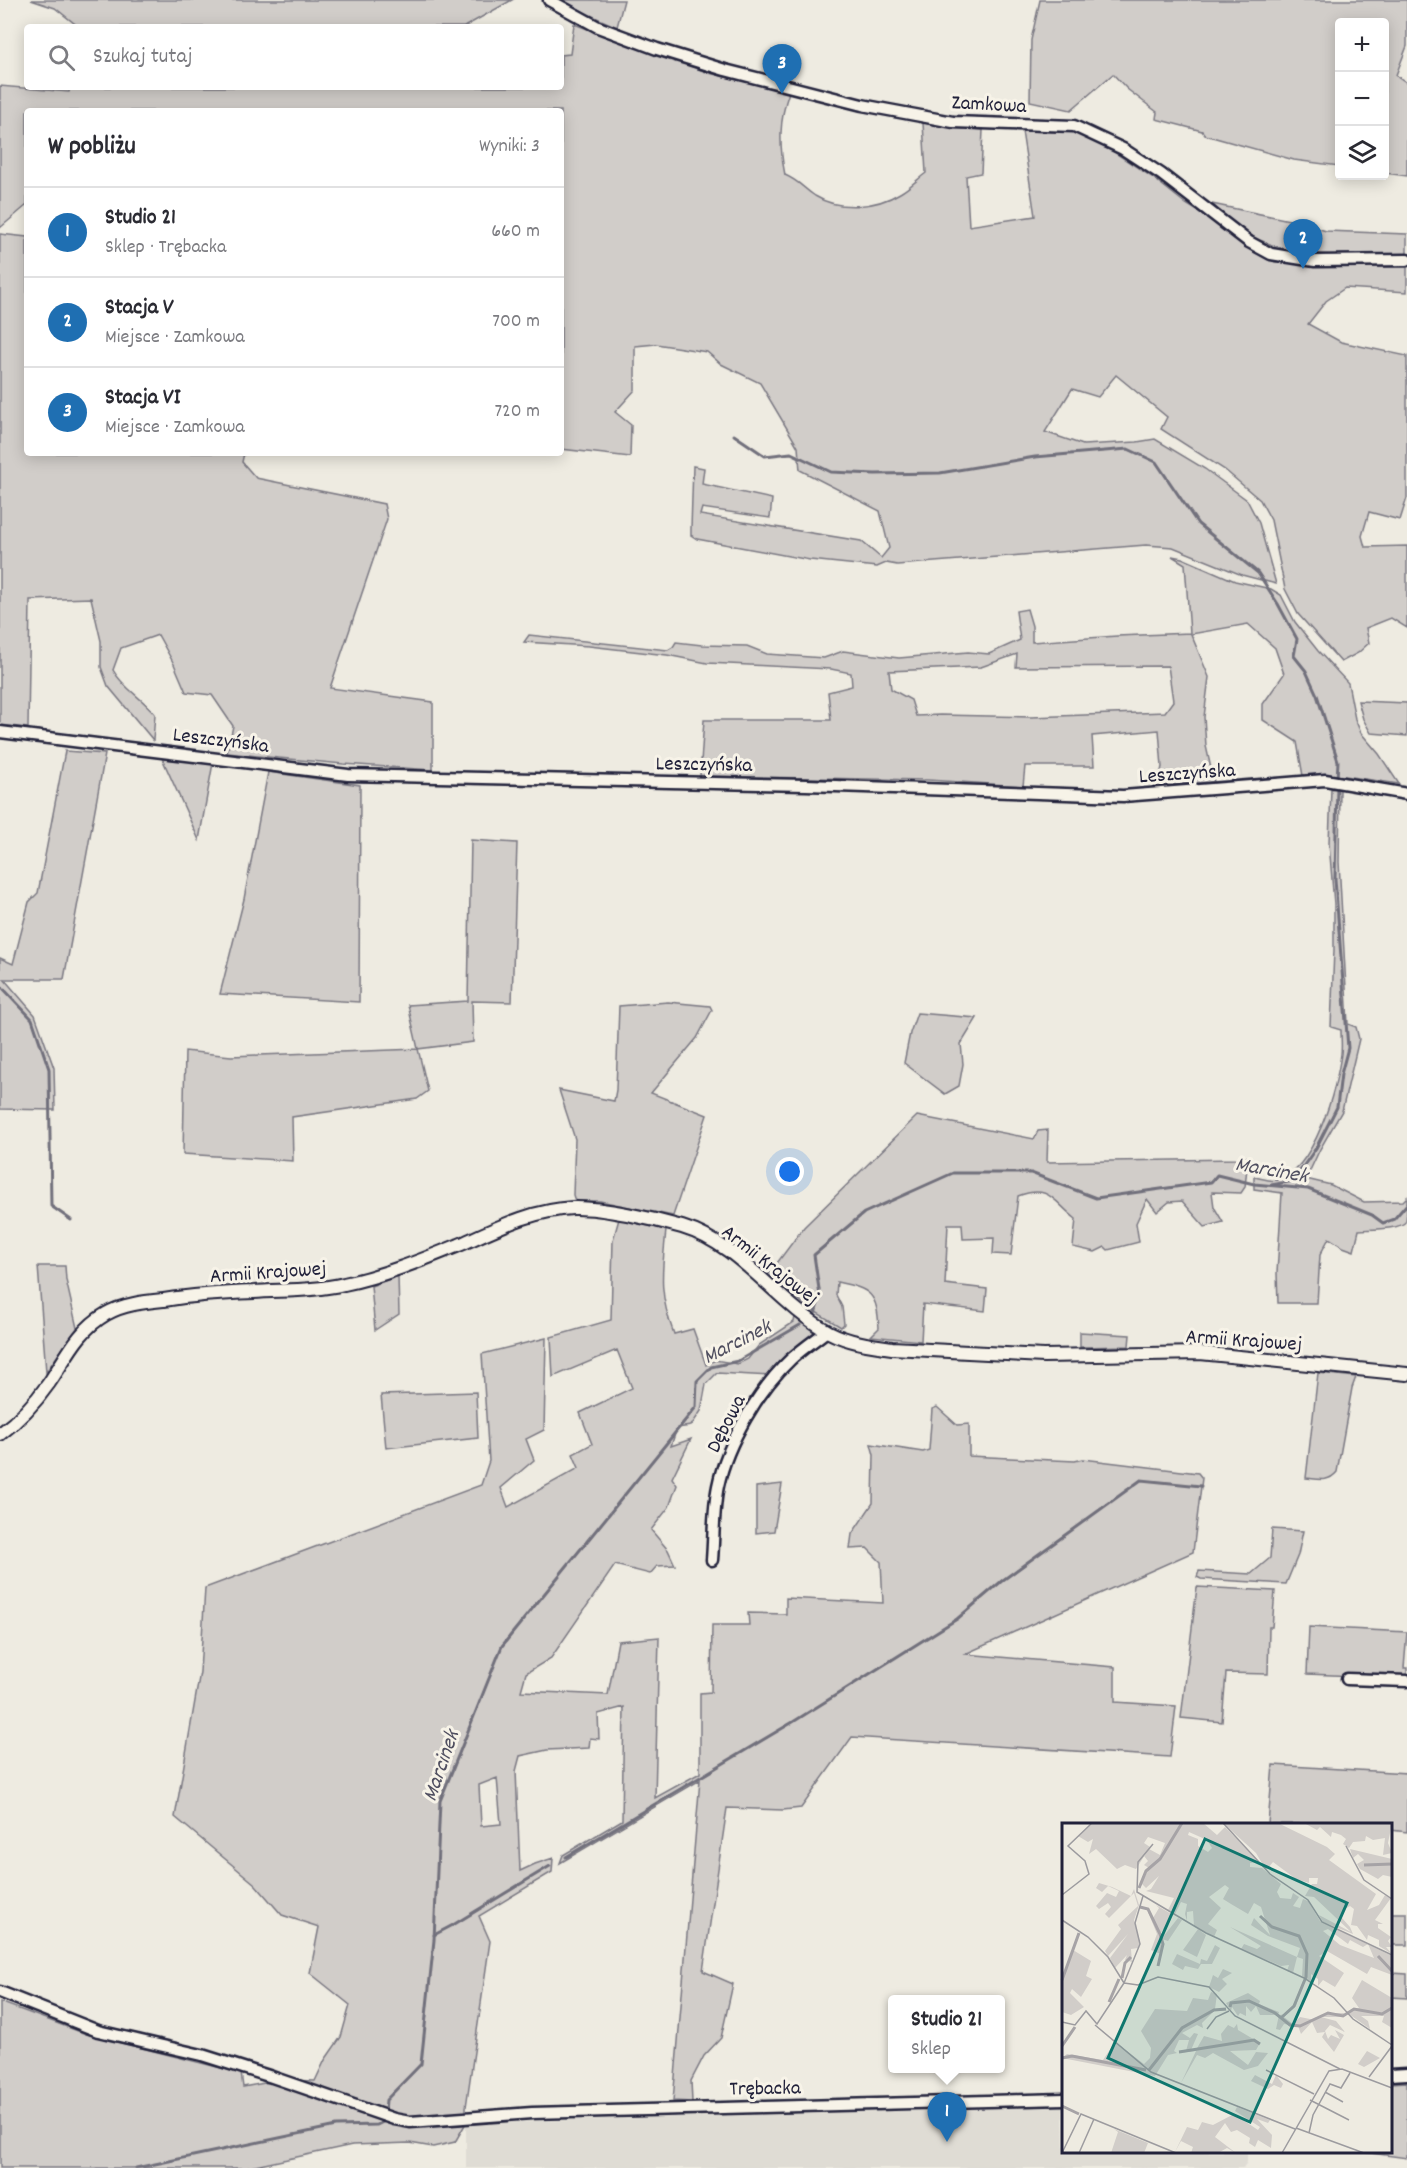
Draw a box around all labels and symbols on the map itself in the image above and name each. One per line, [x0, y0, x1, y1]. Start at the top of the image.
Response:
pin: 3 [762, 44, 802, 94]
street label: Zamkowa [951, 89, 1028, 123]
pin: 2 [1284, 220, 1322, 269]
street label: Leszczyńska [171, 721, 272, 763]
street label: Leszczyńska [655, 750, 754, 782]
street label: Leszczyńska [1138, 757, 1238, 793]
water label: Marcinek [1233, 1150, 1312, 1193]
your location [775, 1157, 804, 1186]
street label: Armii Krajowej [714, 1219, 824, 1314]
street label: Armii Krajowej [209, 1255, 327, 1293]
water label: Marcinek [698, 1312, 779, 1374]
street label: Armii Krajowej [1185, 1323, 1303, 1361]
street label: Dębowa [700, 1389, 756, 1459]
water label: Marcinek [416, 1725, 470, 1806]
inset map [1062, 1823, 1392, 2153]
street label: Trębacka [729, 2074, 802, 2106]
pin: 1 [928, 2092, 966, 2142]

